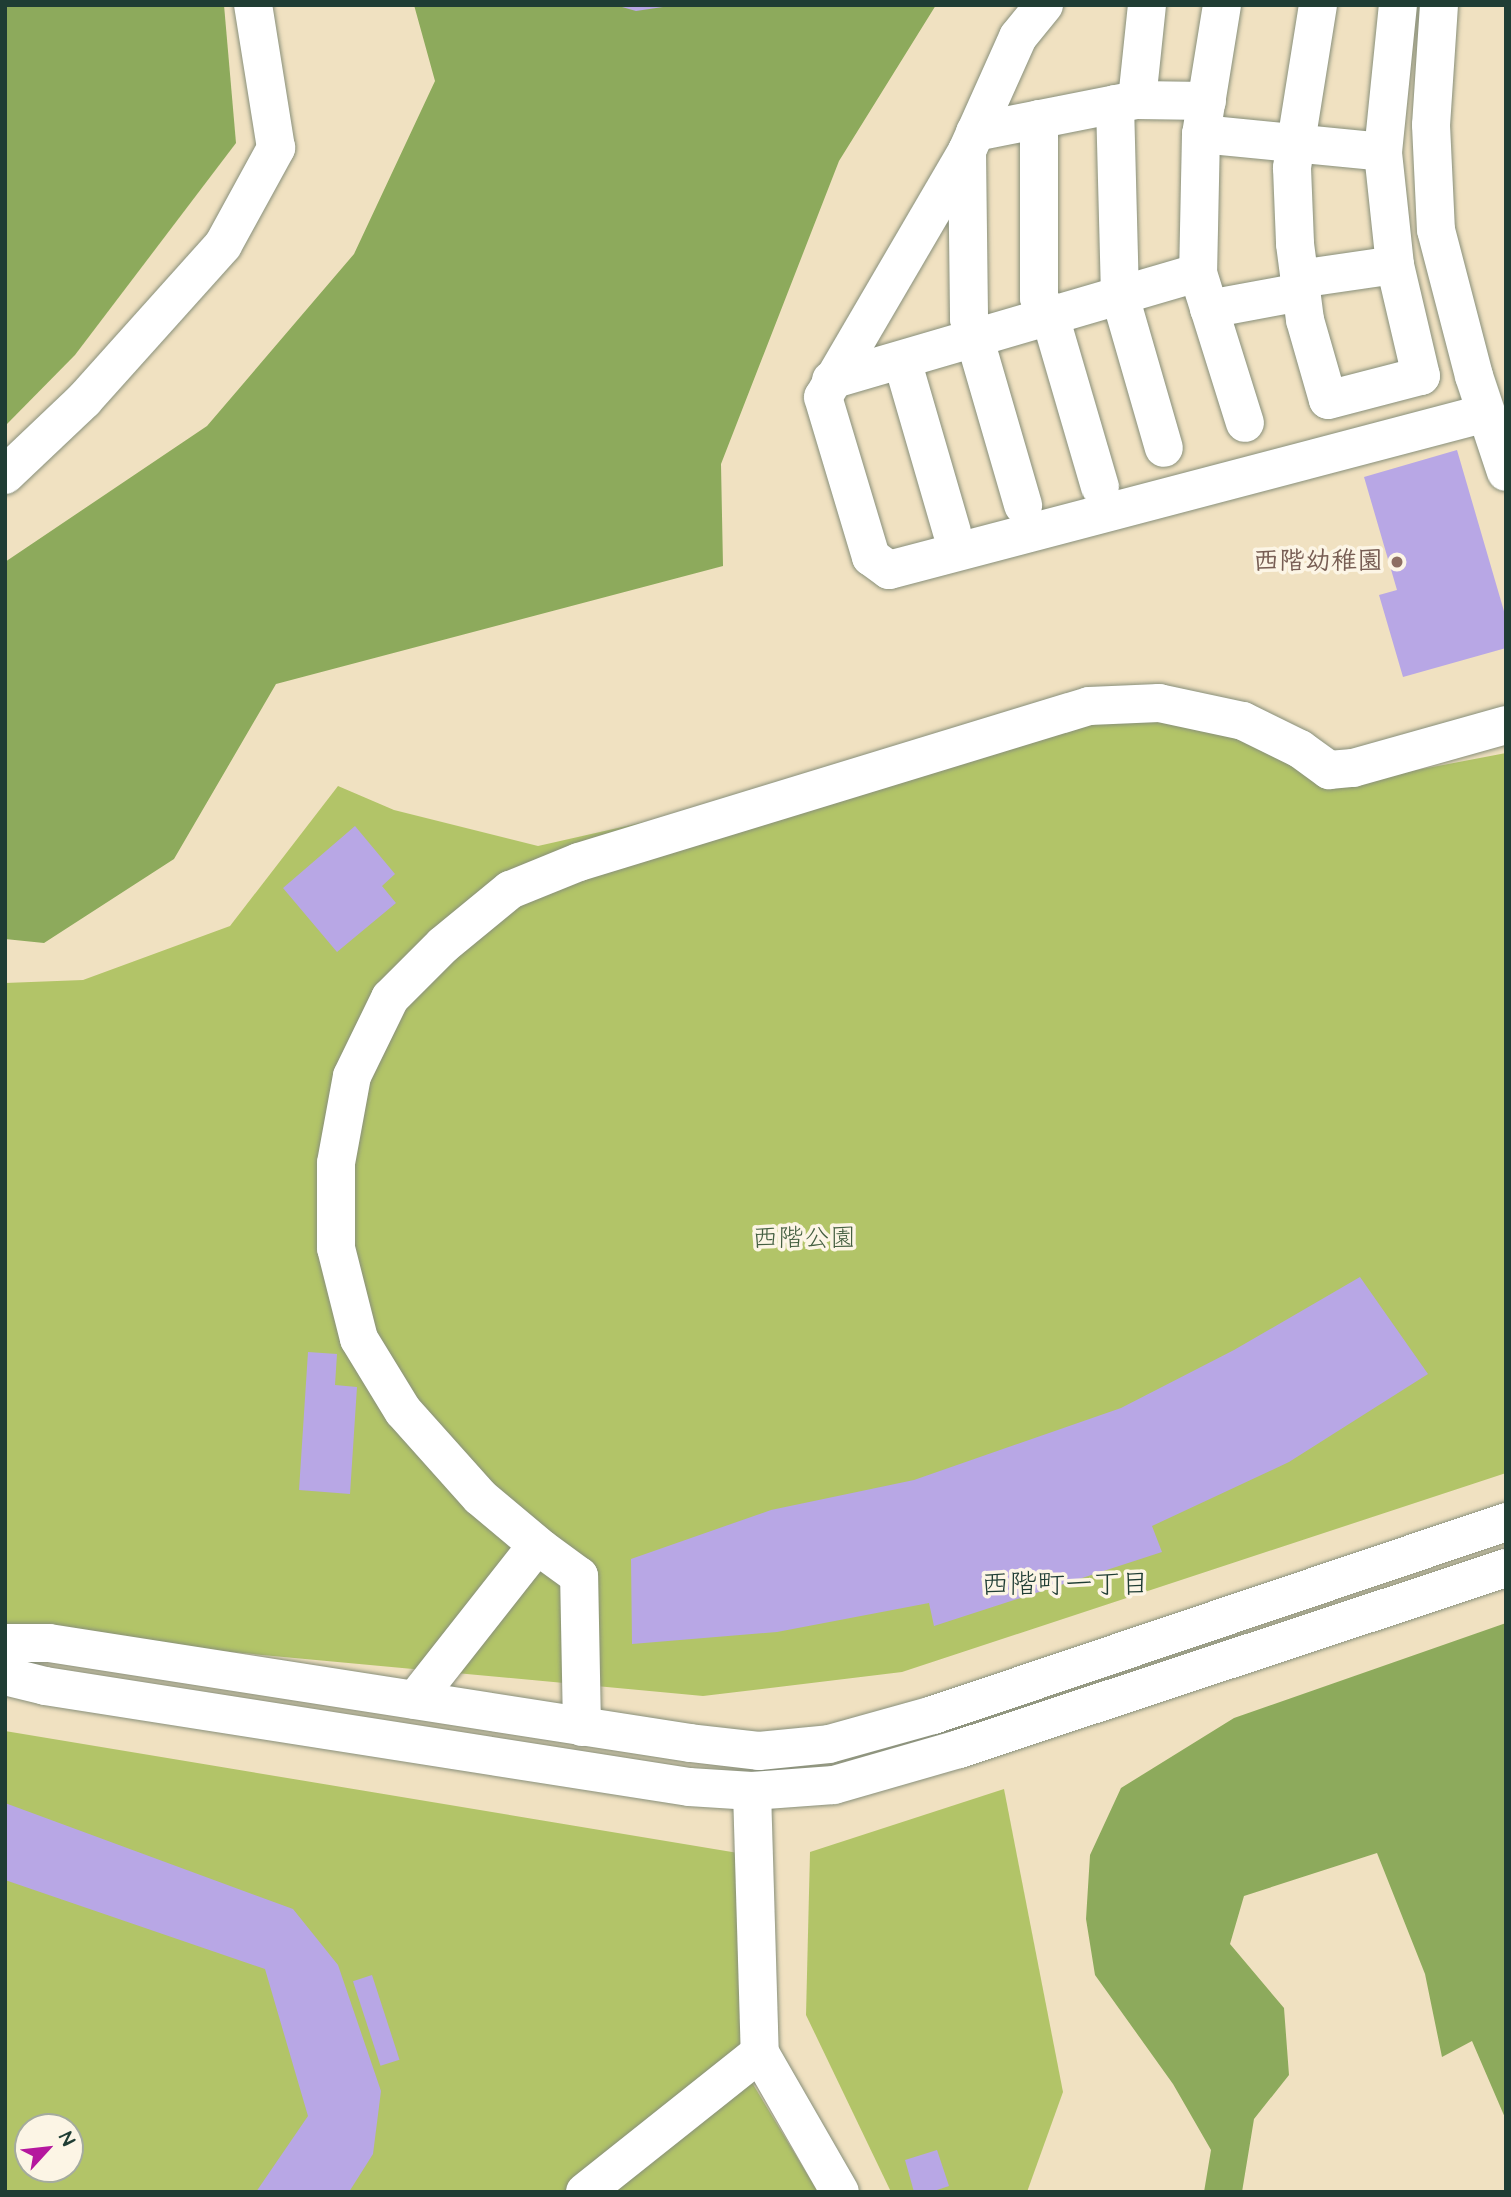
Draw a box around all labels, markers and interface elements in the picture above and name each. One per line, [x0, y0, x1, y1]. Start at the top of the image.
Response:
place label: 西階幼稚園 [1253, 546, 1383, 578]
marker: 西階幼稚園 [1389, 554, 1405, 570]
park label: 西階公園 [752, 1223, 856, 1255]
district label: 西階町一丁目 [981, 1568, 1149, 1602]
north arrow [14, 2113, 84, 2183]
text: N [52, 2128, 81, 2151]

